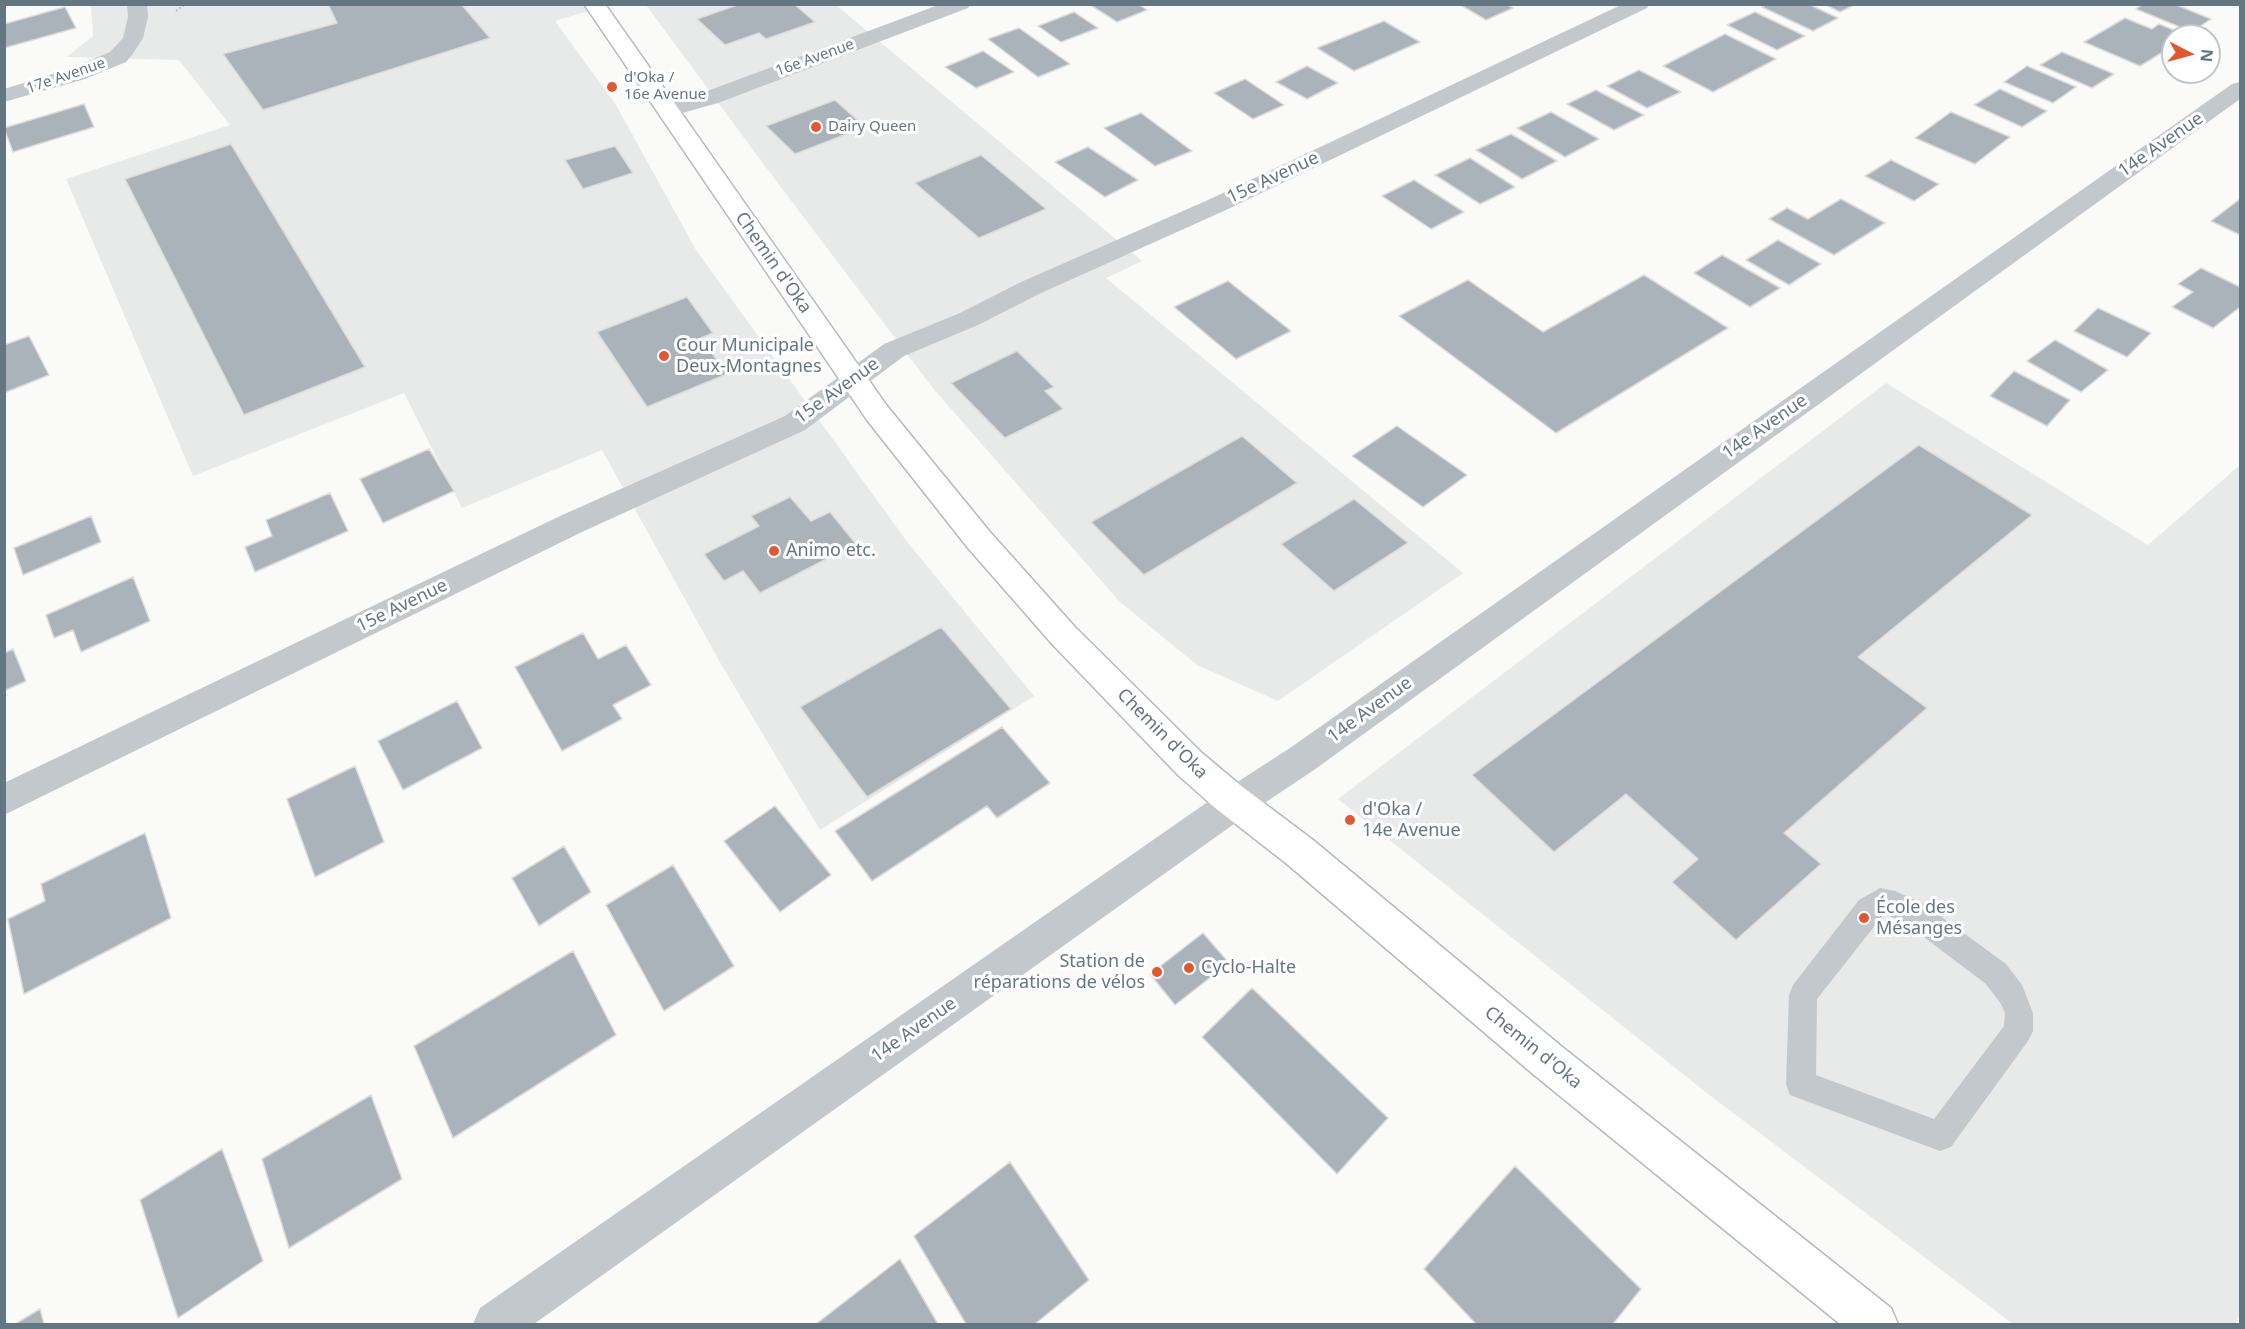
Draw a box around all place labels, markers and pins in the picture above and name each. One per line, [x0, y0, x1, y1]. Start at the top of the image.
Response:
place label: d'Oka / 16e Avenue [624, 69, 706, 104]
marker: d'Oka / 16e Avenue [605, 80, 619, 94]
place label: Dairy Queen [828, 118, 916, 136]
marker: Dairy Queen [809, 120, 823, 134]
place label: Cour Municipale Deux-Montagnes [676, 335, 822, 378]
marker: Cour Municipale Deux-Montagnes [657, 349, 671, 363]
place label: Animo etc. [786, 540, 876, 562]
marker: Animo etc. [767, 544, 781, 558]
place label: d'Oka / 14e Avenue [1362, 799, 1461, 842]
marker: d'Oka / 14e Avenue [1343, 813, 1357, 827]
place label: École des Mésanges [1876, 897, 1962, 940]
marker: École des Mésanges [1857, 911, 1871, 925]
place label: Station de réparations de vélos [974, 951, 1145, 994]
place label: Cyclo-Halte [1201, 957, 1296, 979]
marker: Cyclo-Halte [1182, 961, 1196, 975]
marker: Station de réparations de vélos [1150, 965, 1164, 979]

